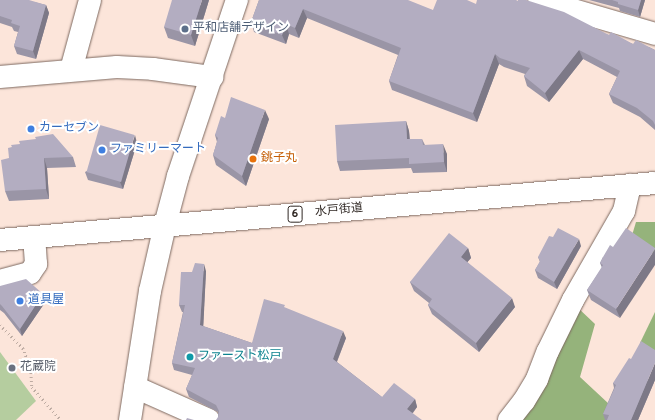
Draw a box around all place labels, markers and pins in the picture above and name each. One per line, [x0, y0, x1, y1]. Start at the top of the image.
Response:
place label: 平和店舗デザイン [193, 22, 289, 36]
marker: 平和店舗デザイン [180, 24, 190, 34]
place label: カーセブン [39, 122, 99, 136]
marker: カーセブン [26, 124, 36, 134]
place label: ファミリーマート [110, 143, 206, 157]
marker: ファミリーマート [97, 145, 107, 155]
place label: 銚子丸 [261, 152, 297, 166]
marker: 銚子丸 [248, 154, 258, 164]
place label: 道具屋 [28, 294, 64, 308]
marker: 道具屋 [15, 296, 25, 306]
place label: ファースト松戸 [198, 350, 282, 364]
marker: ファースト松戸 [185, 352, 195, 362]
place label: 花蔵院 [20, 361, 56, 375]
marker: 花蔵院 [7, 363, 17, 373]

